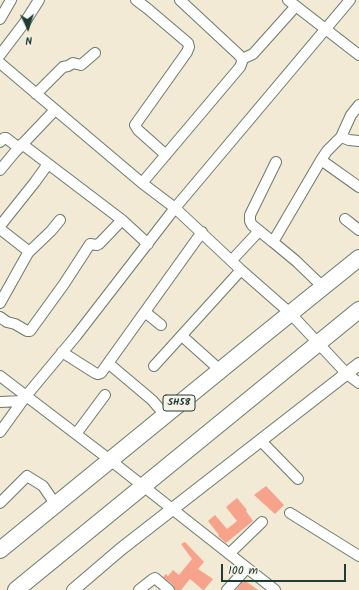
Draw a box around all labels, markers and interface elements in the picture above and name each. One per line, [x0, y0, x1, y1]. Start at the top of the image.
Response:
north arrow [8, 8, 48, 48]
text: N [25, 31, 33, 49]
road number: SH58 [163, 395, 195, 411]
scale bar [223, 556, 348, 582]
text: 100 m [228, 561, 258, 580]

